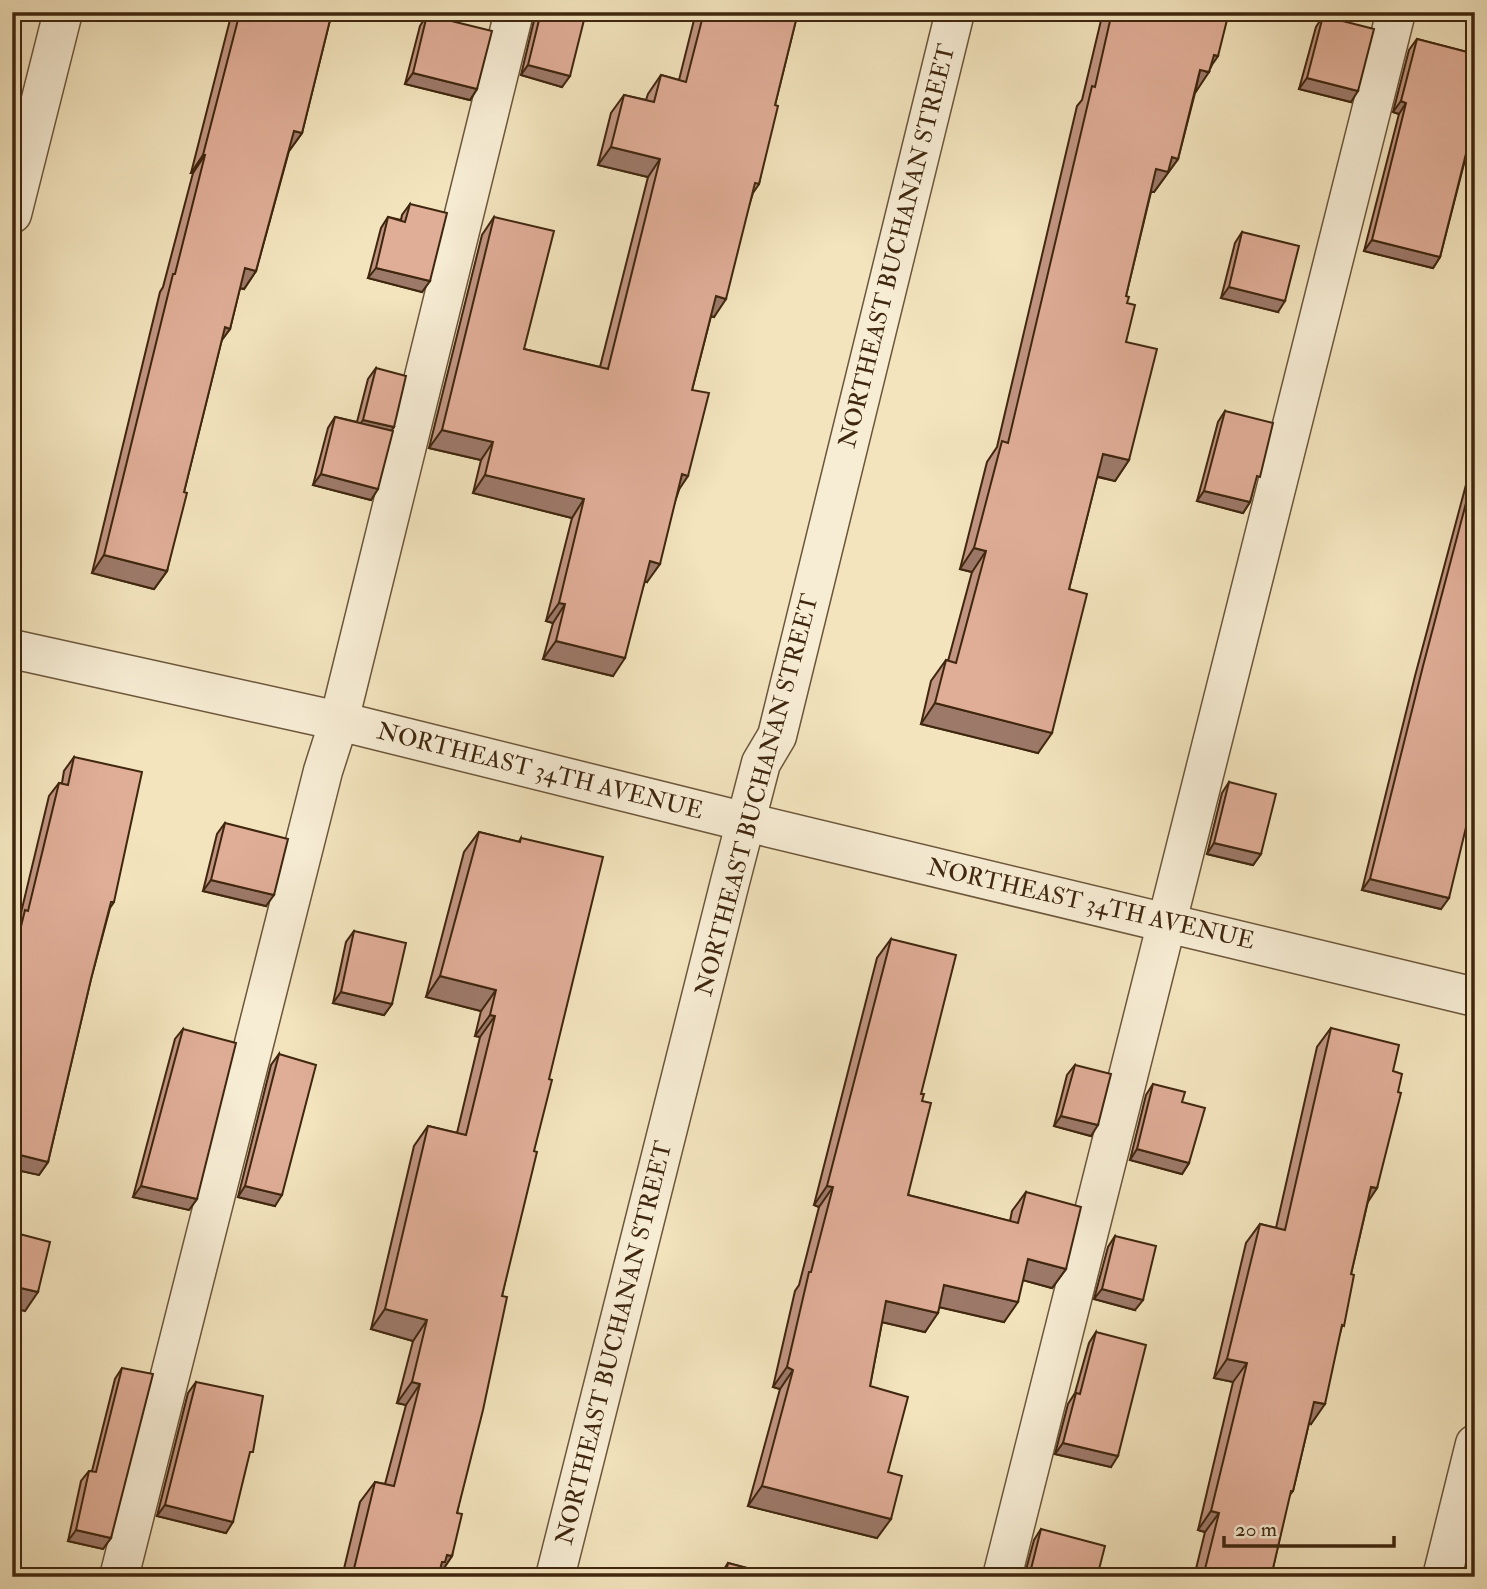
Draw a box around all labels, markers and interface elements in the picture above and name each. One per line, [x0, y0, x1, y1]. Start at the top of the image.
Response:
street label: NORTHEAST BUCHANAN STREET [832, 41, 962, 451]
street label: NORTHEAST BUCHANAN STREET [688, 590, 826, 999]
street label: NORTHEAST 34TH AVENUE [374, 715, 706, 827]
street label: NORTHEAST 34TH AVENUE [924, 851, 1258, 957]
street label: NORTHEAST BUCHANAN STREET [549, 1138, 679, 1548]
scale bar [1224, 1505, 1394, 1549]
text: 20 m [1235, 1516, 1277, 1543]

